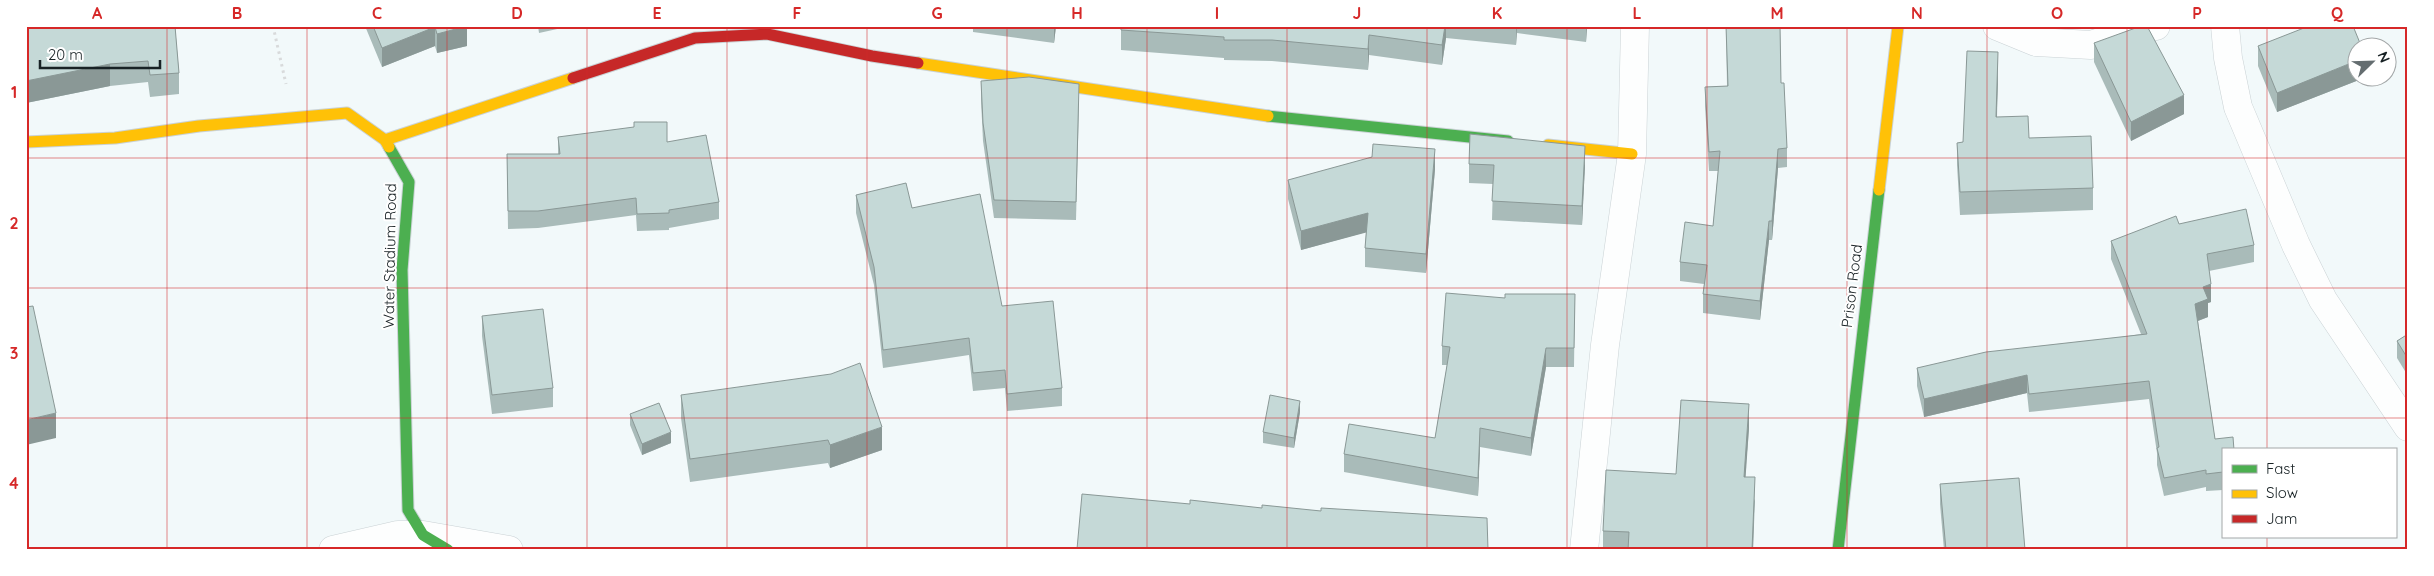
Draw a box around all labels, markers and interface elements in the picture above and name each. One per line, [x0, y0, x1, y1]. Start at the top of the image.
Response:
text: A [92, 3, 103, 23]
text: B [232, 3, 242, 23]
text: C [372, 3, 382, 23]
text: D [511, 3, 523, 23]
text: E [652, 3, 662, 23]
text: F [793, 3, 802, 23]
text: G [931, 3, 943, 23]
text: H [1071, 3, 1083, 23]
text: I [1215, 3, 1219, 23]
text: J [1353, 3, 1361, 23]
text: K [1492, 3, 1502, 23]
text: L [1633, 3, 1642, 23]
text: M [1770, 3, 1784, 23]
text: N [1911, 3, 1923, 23]
text: O [2051, 3, 2063, 23]
text: P [2192, 3, 2202, 23]
text: Q [2331, 3, 2344, 23]
scale bar [40, 38, 160, 70]
north arrow [2346, 38, 2396, 88]
text: 20 m [48, 45, 83, 64]
text: N [2374, 49, 2394, 65]
text: 1 [11, 82, 17, 102]
street label: Water Stadium Road [379, 183, 400, 329]
text: 2 [9, 213, 19, 233]
street label: Prison Road [1837, 243, 1866, 329]
text: 3 [10, 343, 18, 363]
legend [2222, 448, 2396, 538]
text: Fast [2266, 459, 2295, 478]
text: 4 [9, 473, 19, 493]
text: Slow [2266, 483, 2298, 502]
text: Jam [2266, 509, 2297, 528]

